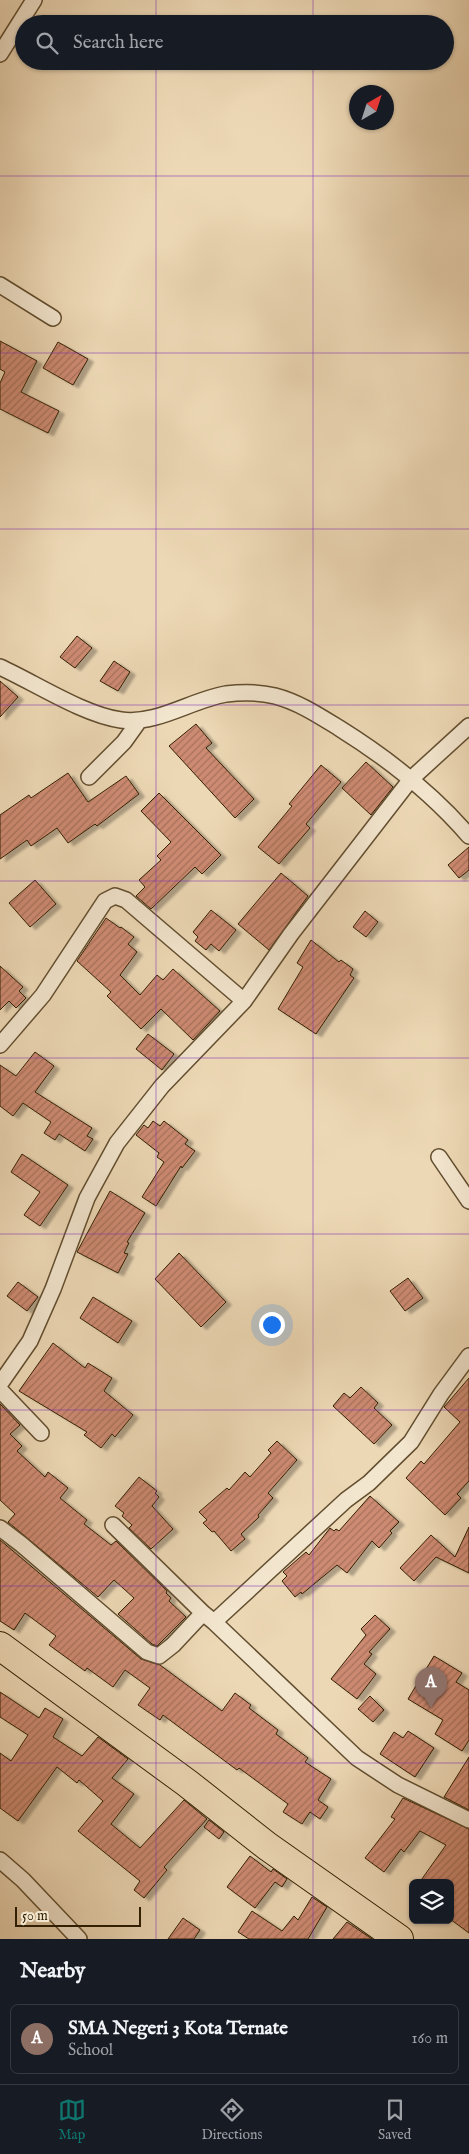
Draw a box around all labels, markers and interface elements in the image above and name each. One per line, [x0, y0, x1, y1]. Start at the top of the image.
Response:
search box [15, 15, 454, 70]
icon: search [33, 29, 61, 57]
text: Search here [73, 31, 164, 55]
north arrow [349, 85, 394, 130]
your location [259, 1312, 285, 1338]
pin: A [415, 1667, 447, 1708]
map controls [409, 1879, 454, 1924]
button: layers [409, 1879, 454, 1924]
scale bar [15, 1904, 141, 1927]
text: 50 m [22, 1907, 48, 1925]
text: Nearby [20, 1958, 85, 1985]
text: SMA Negeri 3 Kota Ternate [68, 2017, 288, 2041]
text: A [32, 2029, 42, 2049]
text: 160 m [412, 2029, 448, 2049]
text: School [68, 2041, 113, 2061]
tab: Map [58, 2096, 86, 2144]
tab: Directions [201, 2096, 262, 2144]
tab: Saved [378, 2096, 411, 2144]

